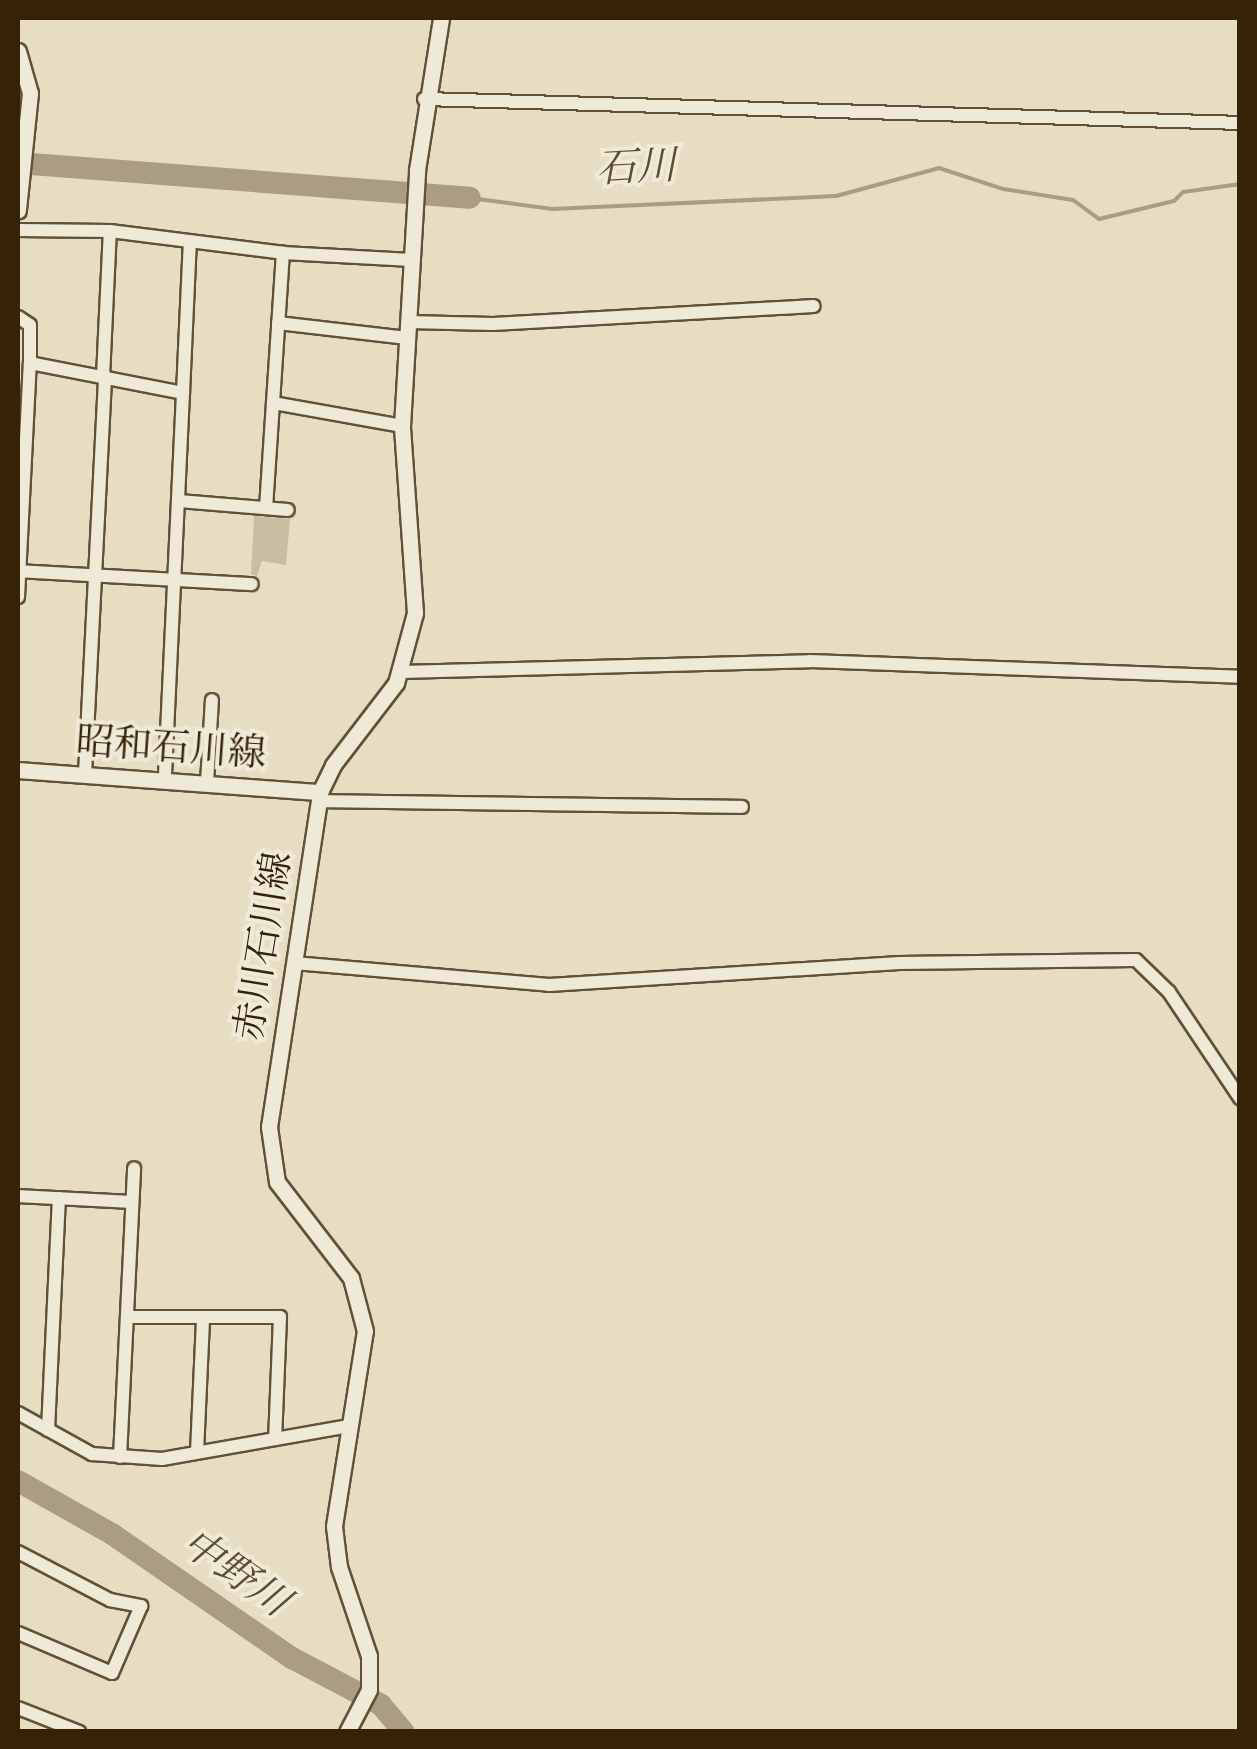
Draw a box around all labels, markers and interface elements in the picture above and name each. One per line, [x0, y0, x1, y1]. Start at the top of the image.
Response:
water label: 石川 [595, 142, 677, 194]
street label: 昭和石川線 [75, 719, 267, 777]
street label: 赤川石川線 [227, 849, 301, 1043]
water label: 中野川 [172, 1519, 298, 1627]

